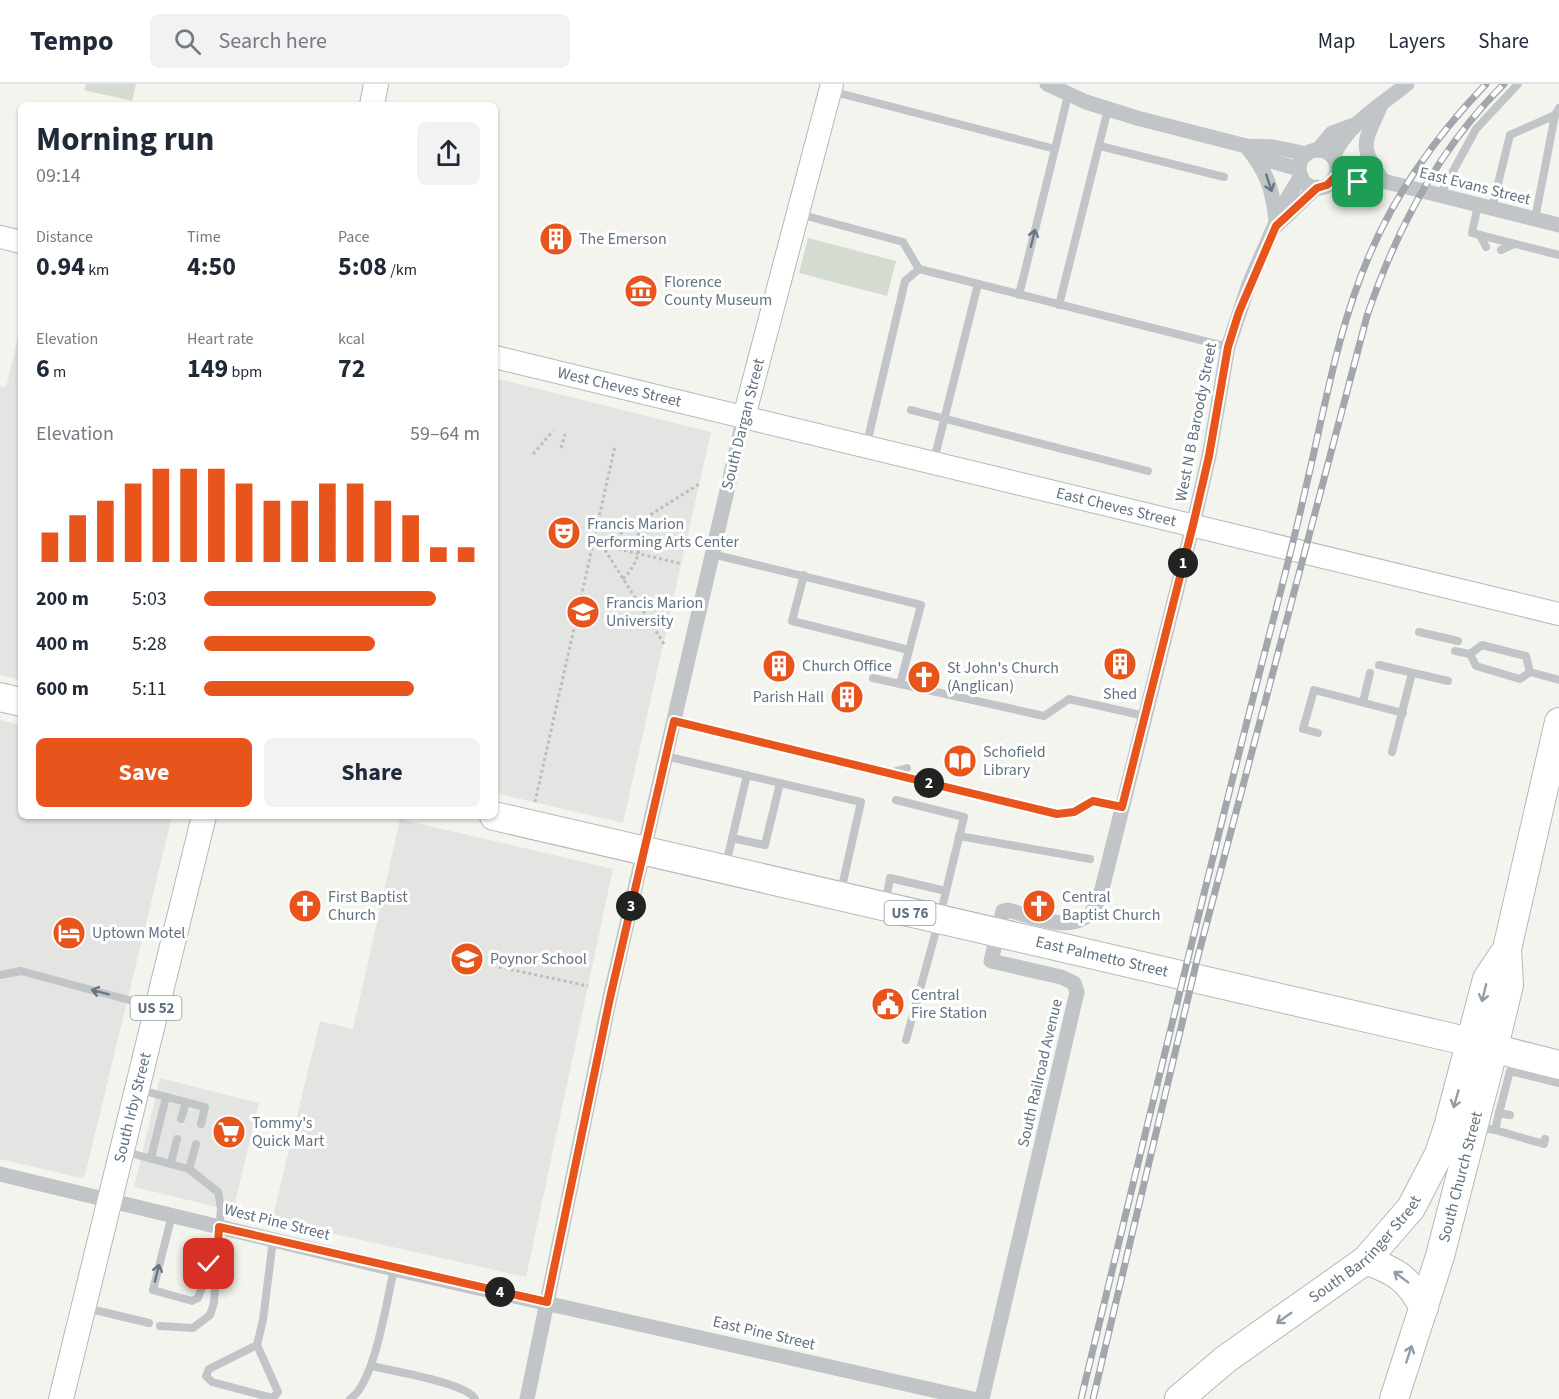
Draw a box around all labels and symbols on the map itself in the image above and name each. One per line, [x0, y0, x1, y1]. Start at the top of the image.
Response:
pin [1332, 156, 1383, 207]
street label: East Evans Street [1417, 162, 1533, 211]
one-way arrow [1264, 173, 1275, 192]
building icon: The Emerson [538, 221, 574, 257]
place label: The Emerson [579, 228, 667, 250]
one-way arrow [1028, 229, 1040, 248]
place label: Florence County Museum [664, 271, 772, 311]
museum icon: Florence County Museum [623, 273, 659, 309]
street label: West N B Baroody Street [1170, 340, 1222, 503]
street label: South Dargan Street [716, 356, 770, 492]
street label: West Cheves Street [555, 361, 684, 413]
street label: East Cheves Street [1054, 482, 1179, 532]
place label: Francis Marion Performing Arts Center [587, 513, 739, 553]
theatre icon: Francis Marion Performing Arts Center [546, 515, 582, 551]
pin: 1 [1168, 548, 1198, 578]
place label: Francis Marion University [606, 592, 703, 632]
school or university icon: Francis Marion University [565, 594, 601, 630]
building icon: Shed [1102, 646, 1138, 682]
building icon: Church Office [761, 648, 797, 684]
place label: Church Office [802, 655, 892, 677]
place label: St John's Church (Anglican) [947, 657, 1059, 697]
church icon: St John's Church (Anglican) [906, 659, 942, 695]
building icon: Parish Hall [829, 679, 865, 715]
place label: Shed [1103, 683, 1137, 705]
place label: Parish Hall [753, 686, 824, 708]
place label: Schofield Library [983, 741, 1046, 781]
library icon: Schofield Library [942, 743, 978, 779]
pin: 2 [914, 768, 944, 798]
place label: First Baptist Church [328, 886, 408, 926]
place label: Central Baptist Church [1062, 886, 1160, 926]
church icon: First Baptist Church [287, 888, 323, 924]
church icon: Central Baptist Church [1021, 888, 1057, 924]
pin: 3 [616, 891, 646, 921]
road number: US 76 [884, 901, 936, 925]
hotel icon: Uptown Motel [51, 915, 87, 951]
place label: Uptown Motel [92, 922, 185, 944]
street label: East Palmetto Street [1033, 931, 1171, 983]
school or university icon: Poynor School [449, 941, 485, 977]
place label: Poynor School [490, 948, 587, 970]
one-way arrow [1477, 983, 1489, 1002]
place label: Central Fire Station [911, 984, 987, 1024]
one-way arrow [90, 986, 109, 998]
public building icon: Central Fire Station [870, 986, 906, 1022]
road number: US 52 [130, 996, 182, 1020]
street label: South Railroad Avenue [1012, 997, 1068, 1149]
street label: South Irby Street [108, 1050, 157, 1165]
one-way arrow [1450, 1089, 1461, 1108]
street label: South Church Street [1433, 1108, 1488, 1245]
place label: Tommy's Quick Mart [252, 1112, 325, 1152]
supermarket icon: Tommy's Quick Mart [211, 1114, 247, 1150]
street label: South Barringer Street [1304, 1191, 1427, 1308]
street label: West Pine Street [222, 1198, 333, 1246]
pin [183, 1238, 234, 1289]
one-way arrow [152, 1264, 164, 1283]
one-way arrow [1393, 1271, 1409, 1284]
pin: 4 [485, 1277, 515, 1307]
street label: East Pine Street [711, 1311, 818, 1356]
one-way arrow [1277, 1312, 1293, 1324]
one-way arrow [1404, 1345, 1415, 1364]

